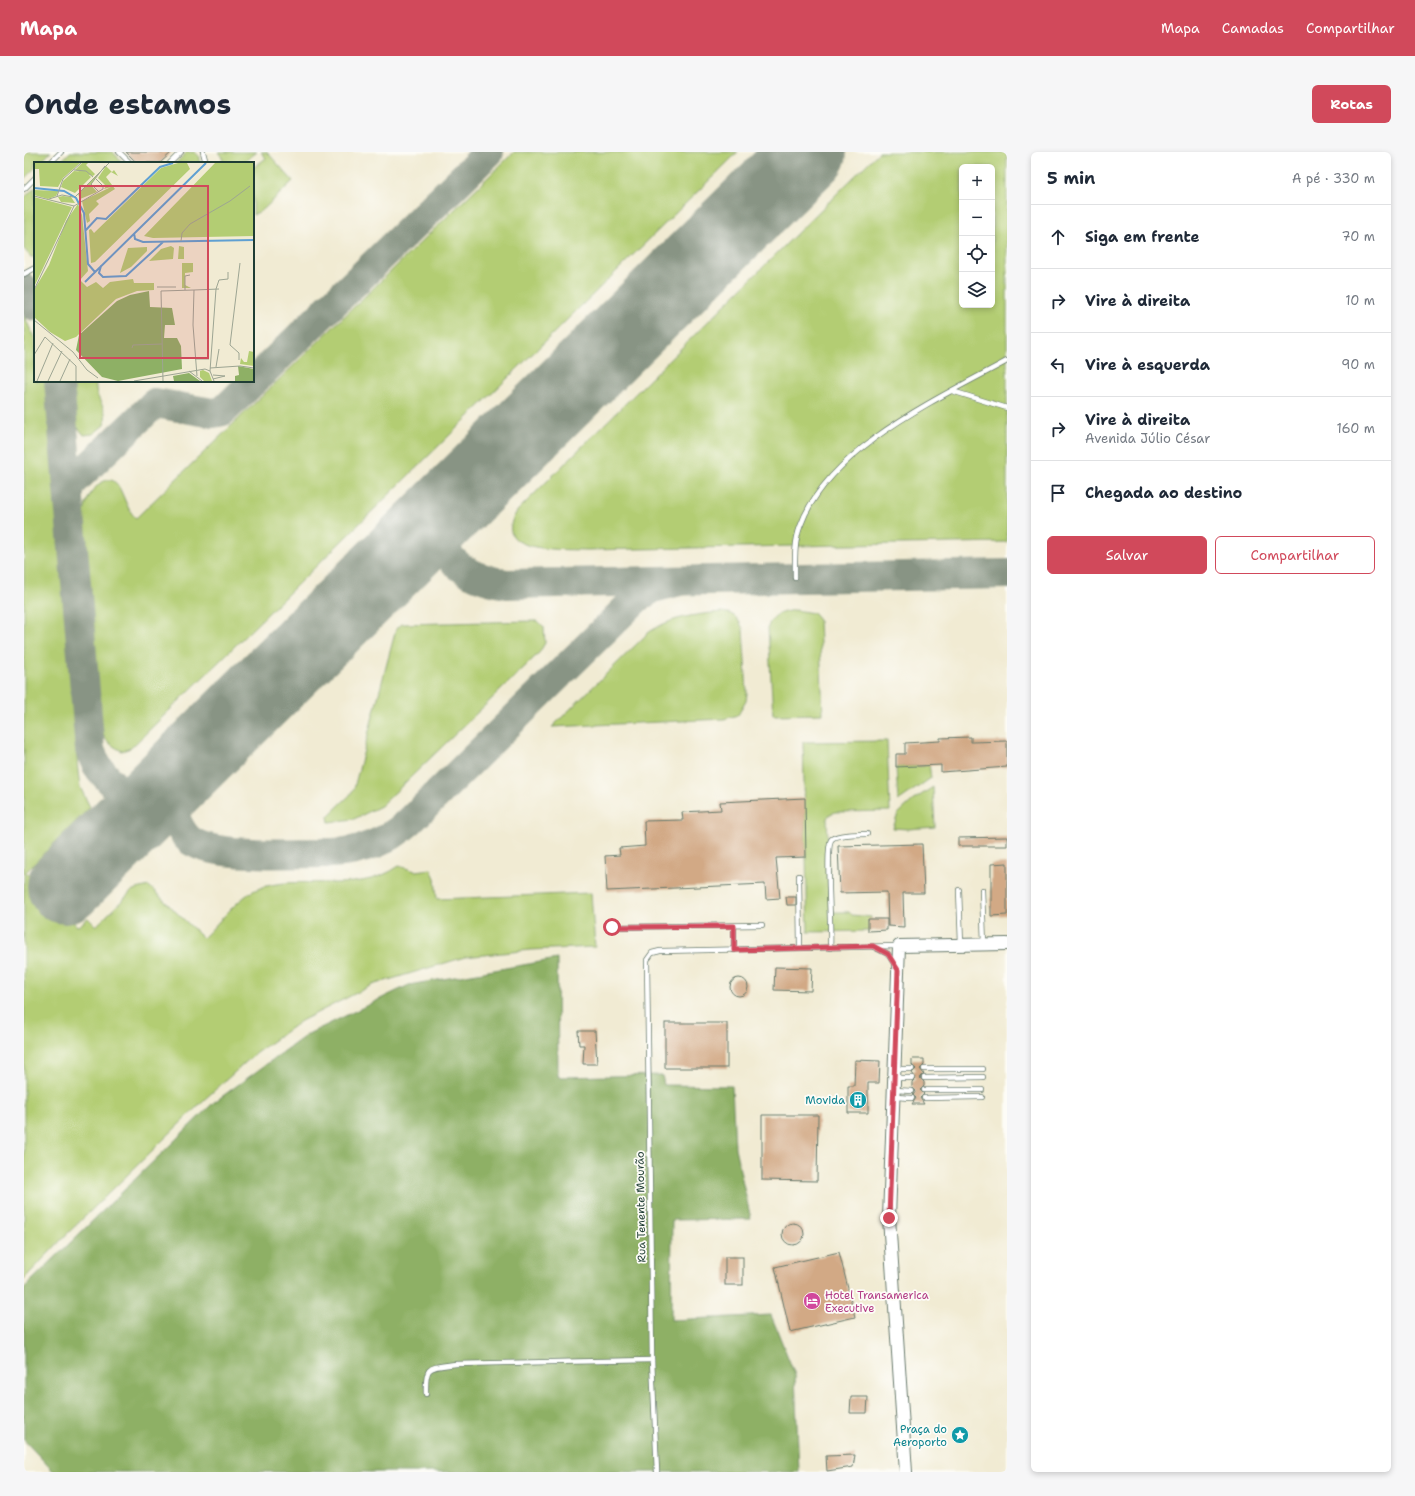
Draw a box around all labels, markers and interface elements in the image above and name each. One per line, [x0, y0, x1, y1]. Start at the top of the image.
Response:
text: Mapa [20, 16, 77, 41]
text: Mapa [1161, 19, 1200, 37]
text: Camadas [1222, 19, 1284, 37]
text: Compartilhar [1306, 19, 1395, 37]
text: Onde estamos [24, 85, 231, 123]
button: Rotas [1312, 85, 1391, 123]
inset map [34, 162, 254, 382]
map controls [959, 164, 995, 308]
button: + [959, 164, 995, 200]
text: 5 min [1047, 167, 1095, 189]
text: A pé · 330 m [1292, 170, 1375, 187]
button: − [959, 200, 995, 236]
icon: ahead [1047, 226, 1069, 248]
text: Siga em frente [1085, 227, 1200, 247]
text: 70 m [1341, 228, 1375, 245]
button: locate [959, 236, 995, 272]
button: layers [959, 272, 995, 308]
icon: right [1047, 290, 1069, 312]
text: Vire à direita [1085, 291, 1190, 311]
text: 10 m [1345, 292, 1375, 309]
icon: left [1047, 354, 1069, 376]
text: Vire à esquerda [1085, 355, 1210, 375]
text: 90 m [1341, 356, 1375, 373]
text: Vire à direita [1085, 410, 1190, 430]
icon: right [1047, 418, 1069, 440]
text: 160 m [1337, 420, 1375, 437]
text: Avenida Júlio César [1085, 430, 1210, 447]
icon: arrive [1047, 482, 1069, 504]
text: Chegada ao destino [1085, 483, 1242, 503]
button: Salvar [1047, 536, 1207, 574]
button: Compartilhar [1215, 536, 1375, 574]
route start [603, 918, 621, 936]
building icon: Movida [848, 1090, 868, 1110]
place label: Movida [805, 1093, 845, 1108]
street label: Rua Tenente Mourão [633, 1151, 649, 1263]
route end [880, 1209, 898, 1227]
place label: Hotel Transamerica Executive [825, 1288, 929, 1316]
hotel icon: Hotel Transamerica Executive [802, 1291, 822, 1311]
place label: Praça do Aeroporto [893, 1422, 947, 1450]
place icon: Praça do Aeroporto [950, 1425, 970, 1445]

